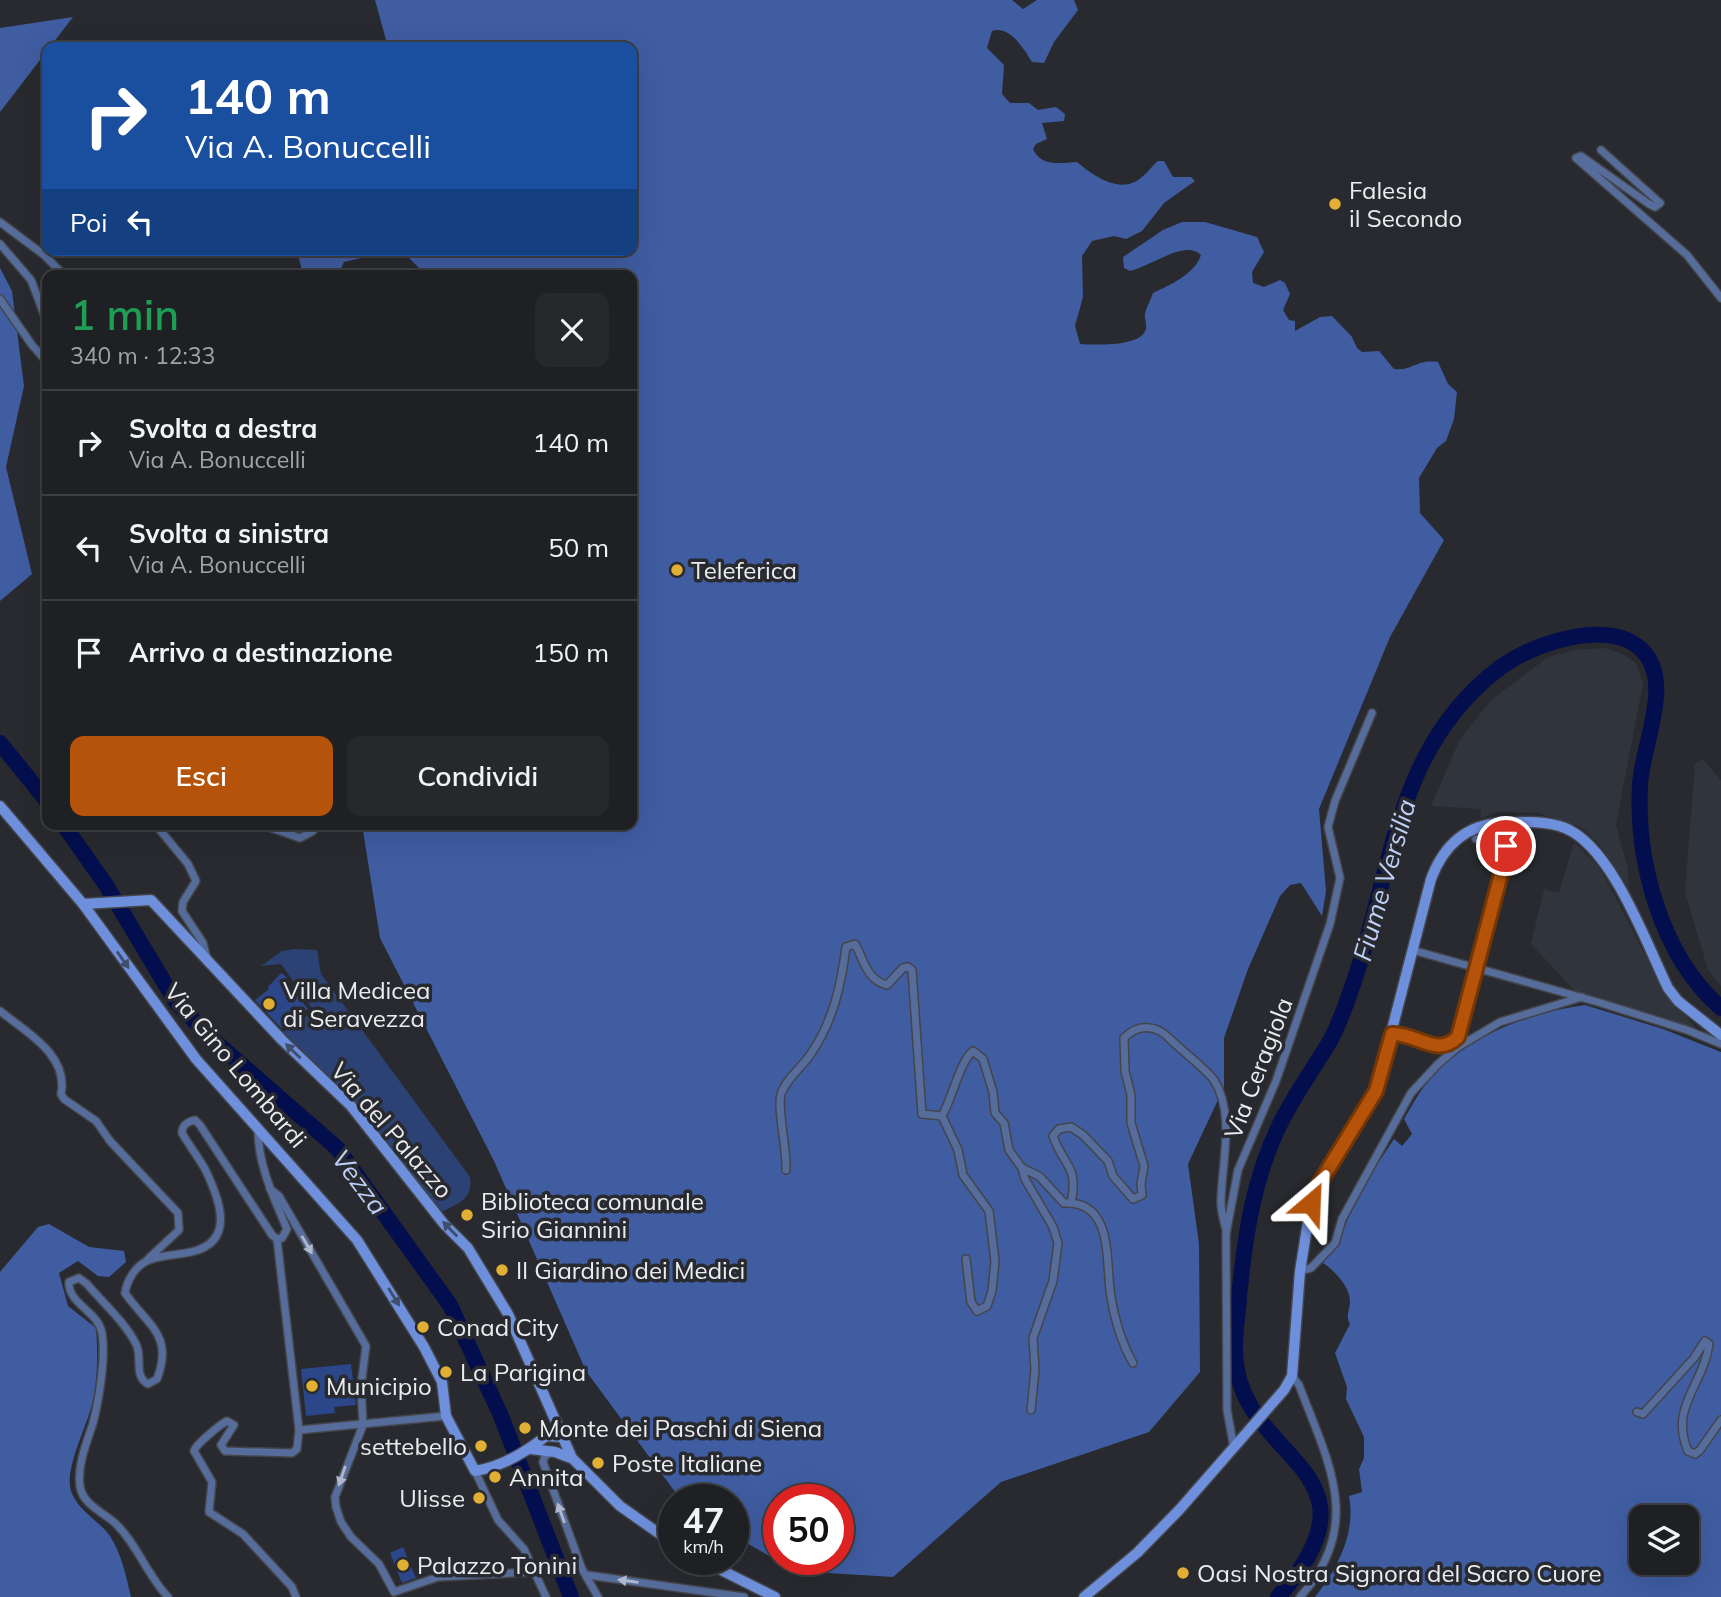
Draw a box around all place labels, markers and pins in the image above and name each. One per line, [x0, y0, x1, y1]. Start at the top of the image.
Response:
place label: Falesia il Secondo [1349, 175, 1462, 233]
marker: Falesia il Secondo [1327, 196, 1343, 212]
place label: Teleferica [691, 555, 797, 585]
marker: Teleferica [669, 562, 685, 578]
pin [1476, 816, 1536, 876]
place label: Villa Medicea di Seravezza [283, 975, 430, 1033]
marker: Villa Medicea di Seravezza [261, 996, 277, 1012]
place label: Biblioteca comunale Sirio Giannini [481, 1186, 704, 1244]
marker: Biblioteca comunale Sirio Giannini [459, 1207, 475, 1223]
place label: Il Giardino dei Medici [516, 1255, 745, 1285]
marker: Il Giardino dei Medici [494, 1262, 510, 1278]
place label: Conad City [437, 1312, 559, 1342]
marker: Conad City [415, 1319, 431, 1335]
place label: La Parigina [460, 1357, 586, 1387]
marker: La Parigina [438, 1364, 454, 1380]
place label: Municipio [326, 1371, 432, 1401]
marker: Municipio [304, 1378, 320, 1394]
place label: Monte dei Paschi di Siena [539, 1413, 822, 1443]
marker: Monte dei Paschi di Siena [517, 1420, 533, 1436]
place label: settebello [360, 1431, 467, 1461]
marker: settebello [473, 1438, 489, 1454]
place label: Poste Italiane [612, 1448, 762, 1478]
marker: Poste Italiane [590, 1455, 606, 1471]
place label: Annita [509, 1462, 583, 1492]
marker: Annita [487, 1469, 503, 1485]
place label: Ulisse [399, 1483, 465, 1513]
marker: Ulisse [471, 1490, 487, 1506]
place label: Palazzo Tonini [417, 1550, 577, 1580]
marker: Palazzo Tonini [395, 1557, 411, 1573]
place label: Oasi Nostra Signora del Sacro Cuore [1197, 1558, 1602, 1588]
marker: Oasi Nostra Signora del Sacro Cuore [1175, 1565, 1191, 1581]

